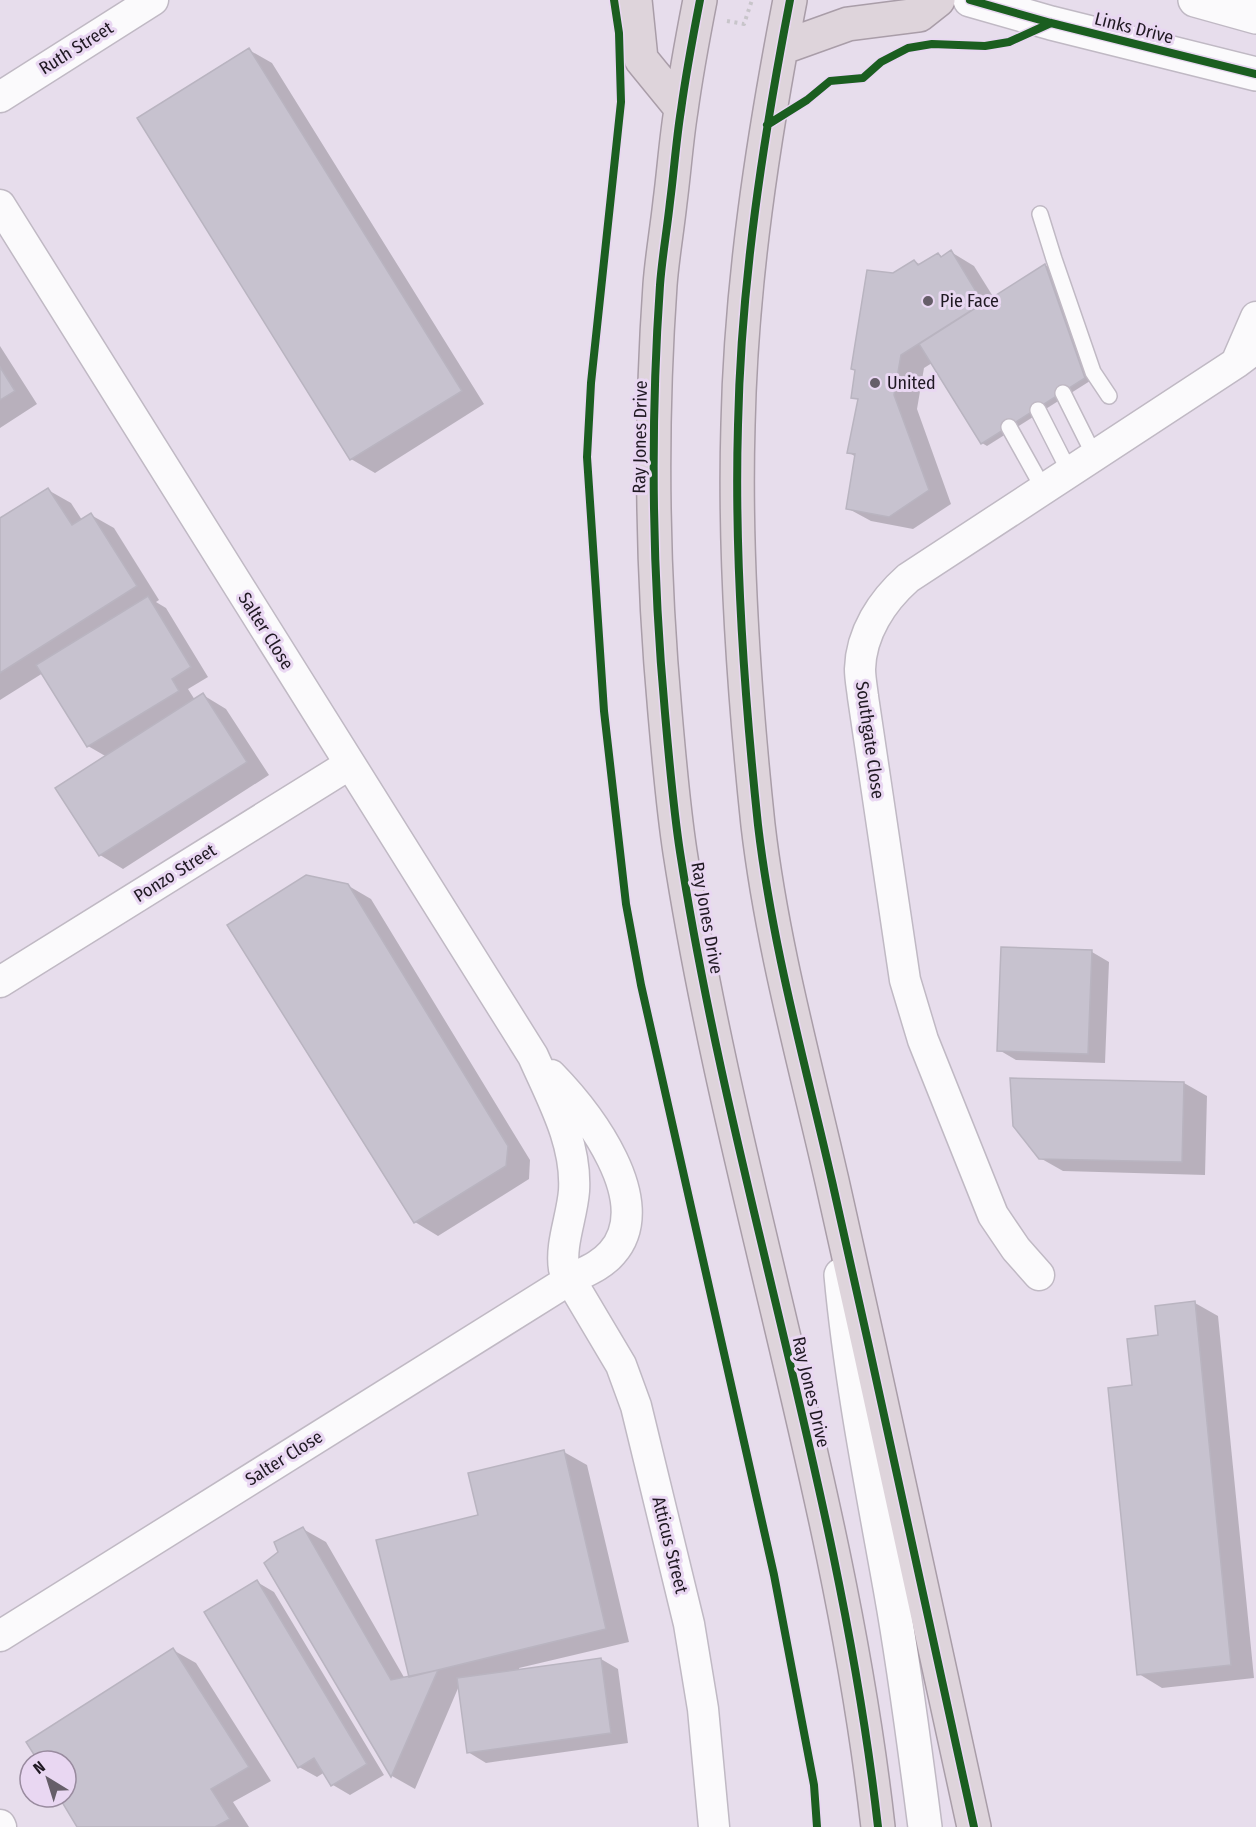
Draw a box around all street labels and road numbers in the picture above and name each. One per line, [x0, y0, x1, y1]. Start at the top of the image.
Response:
street label: Links Drive [1092, 8, 1176, 48]
street label: Ruth Street [35, 17, 117, 79]
street label: Ray Jones Drive [628, 380, 652, 494]
street label: Salter Close [234, 588, 298, 674]
street label: Southgate Close [851, 680, 889, 800]
street label: Ponzo Street [130, 839, 220, 907]
street label: Ray Jones Drive [686, 860, 728, 976]
street label: Ray Jones Drive [788, 1334, 834, 1450]
street label: Salter Close [241, 1426, 327, 1490]
street label: Atticus Street [647, 1494, 693, 1596]

